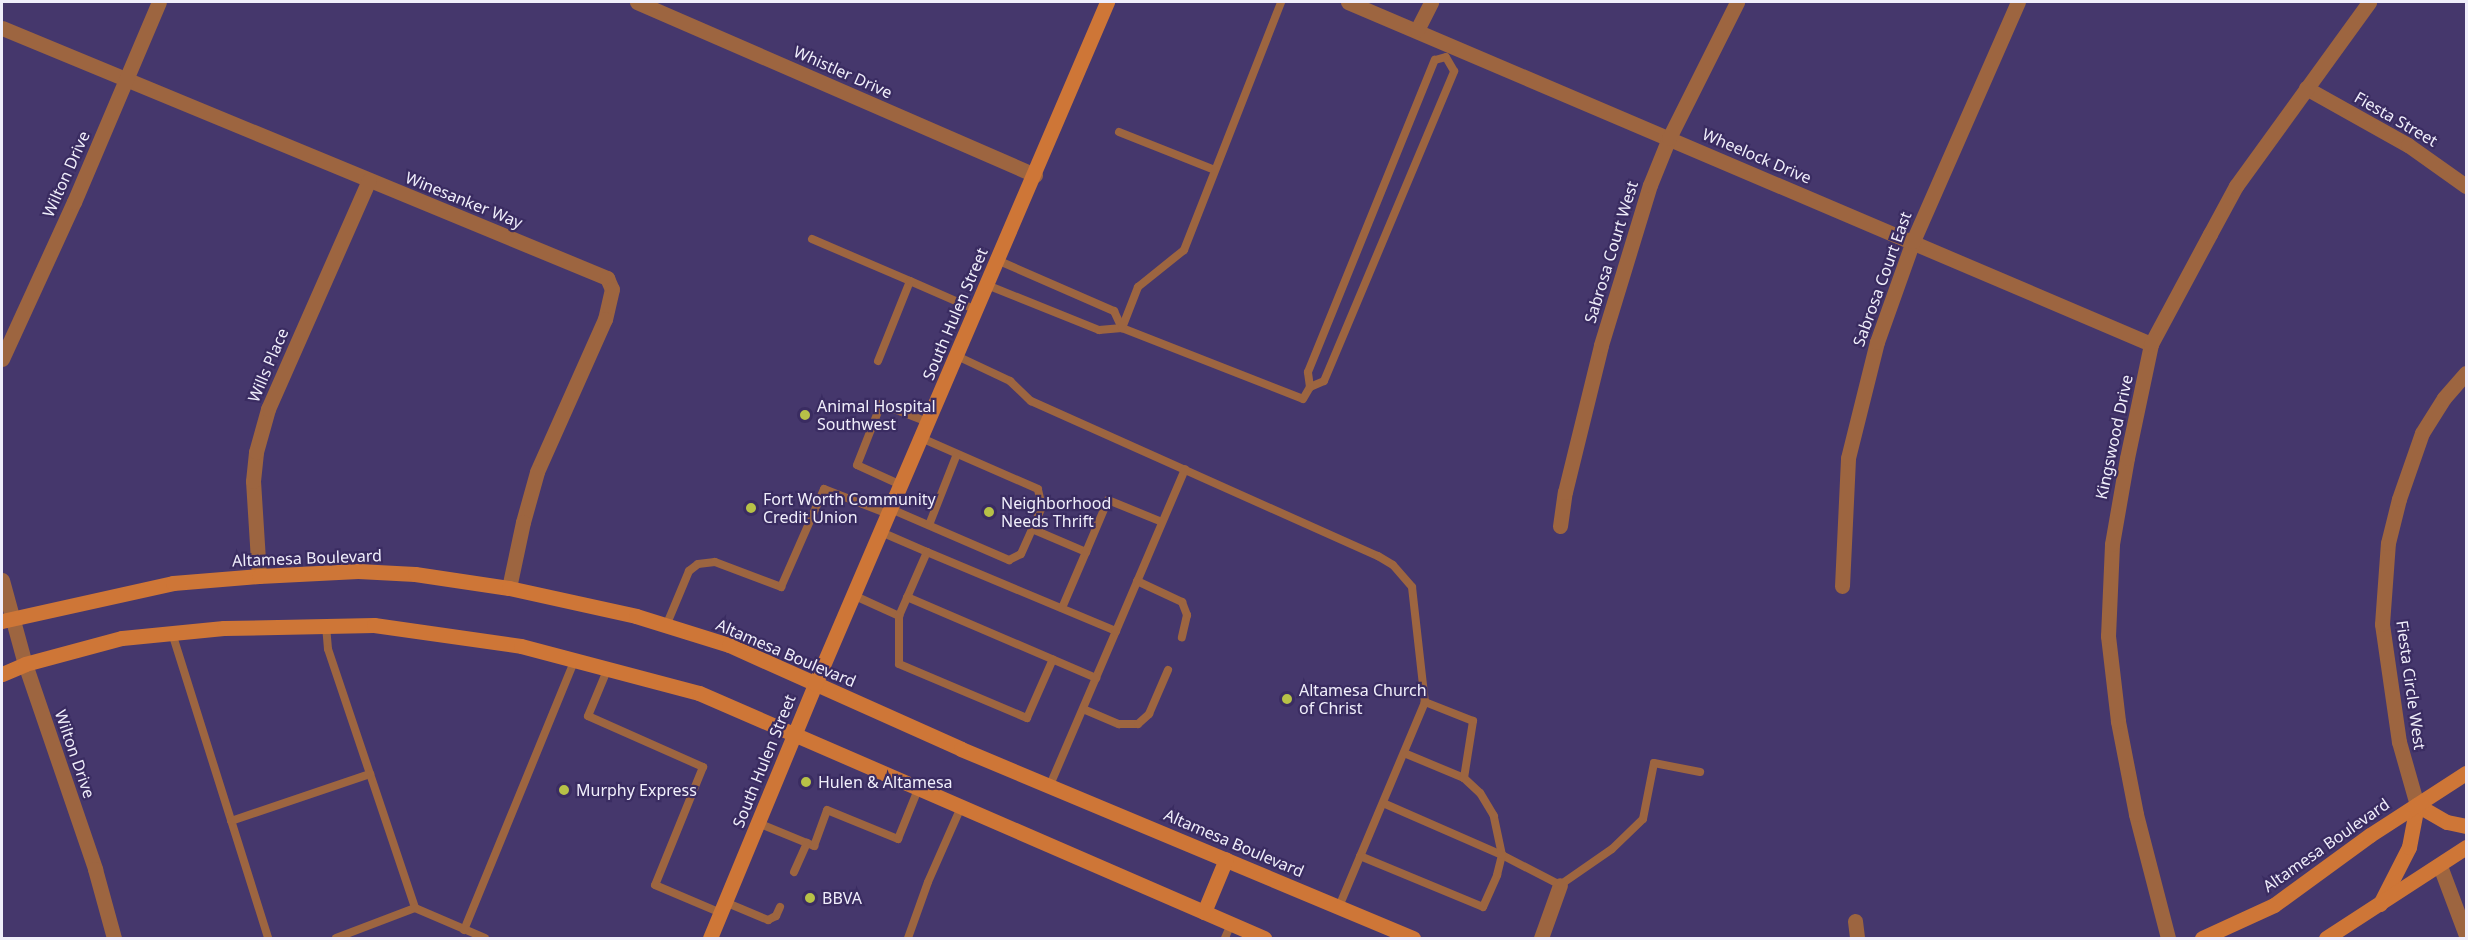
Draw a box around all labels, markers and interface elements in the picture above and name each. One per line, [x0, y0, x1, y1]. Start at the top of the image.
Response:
street label: Whistler Drive [791, 42, 895, 102]
street label: Fiesta Street [2351, 88, 2441, 150]
street label: Wheelock Drive [1700, 124, 1814, 188]
street label: Wilton Drive [38, 128, 94, 220]
street label: Winesanker Way [403, 168, 525, 232]
street label: Sabrosa Court West [1580, 179, 1642, 325]
street label: Sabrosa Court East [1849, 209, 1915, 349]
street label: South Hulen Street [918, 245, 992, 383]
street label: Wills Place [244, 325, 292, 405]
street label: Kingswood Drive [2091, 373, 2137, 501]
place label: Animal Hospital Southwest [817, 396, 936, 434]
marker: Animal Hospital Southwest [798, 408, 812, 422]
place label: Fort Worth Community Credit Union [763, 489, 936, 527]
place label: Neighborhood Needs Thrift [1001, 493, 1111, 531]
marker: Fort Worth Community Credit Union [744, 501, 758, 515]
marker: Neighborhood Needs Thrift [982, 505, 996, 519]
street label: Altamesa Boulevard [232, 546, 382, 570]
street label: Altamesa Boulevard [713, 615, 859, 691]
street label: Fiesta Circle West [2392, 619, 2430, 751]
place label: Altamesa Church of Christ [1299, 680, 1427, 718]
street label: South Hulen Street [729, 692, 799, 830]
marker: Altamesa Church of Christ [1280, 692, 1294, 706]
street label: Wilton Drive [51, 707, 99, 801]
place label: Hulen & Altamesa [818, 772, 953, 792]
marker: Hulen & Altamesa [799, 775, 813, 789]
place label: Murphy Express [576, 780, 697, 800]
marker: Murphy Express [557, 783, 571, 797]
street label: Altamesa Boulevard [2259, 794, 2393, 896]
street label: Altamesa Boulevard [1161, 805, 1307, 881]
place label: BBVA [822, 888, 862, 908]
marker: BBVA [803, 891, 817, 905]

